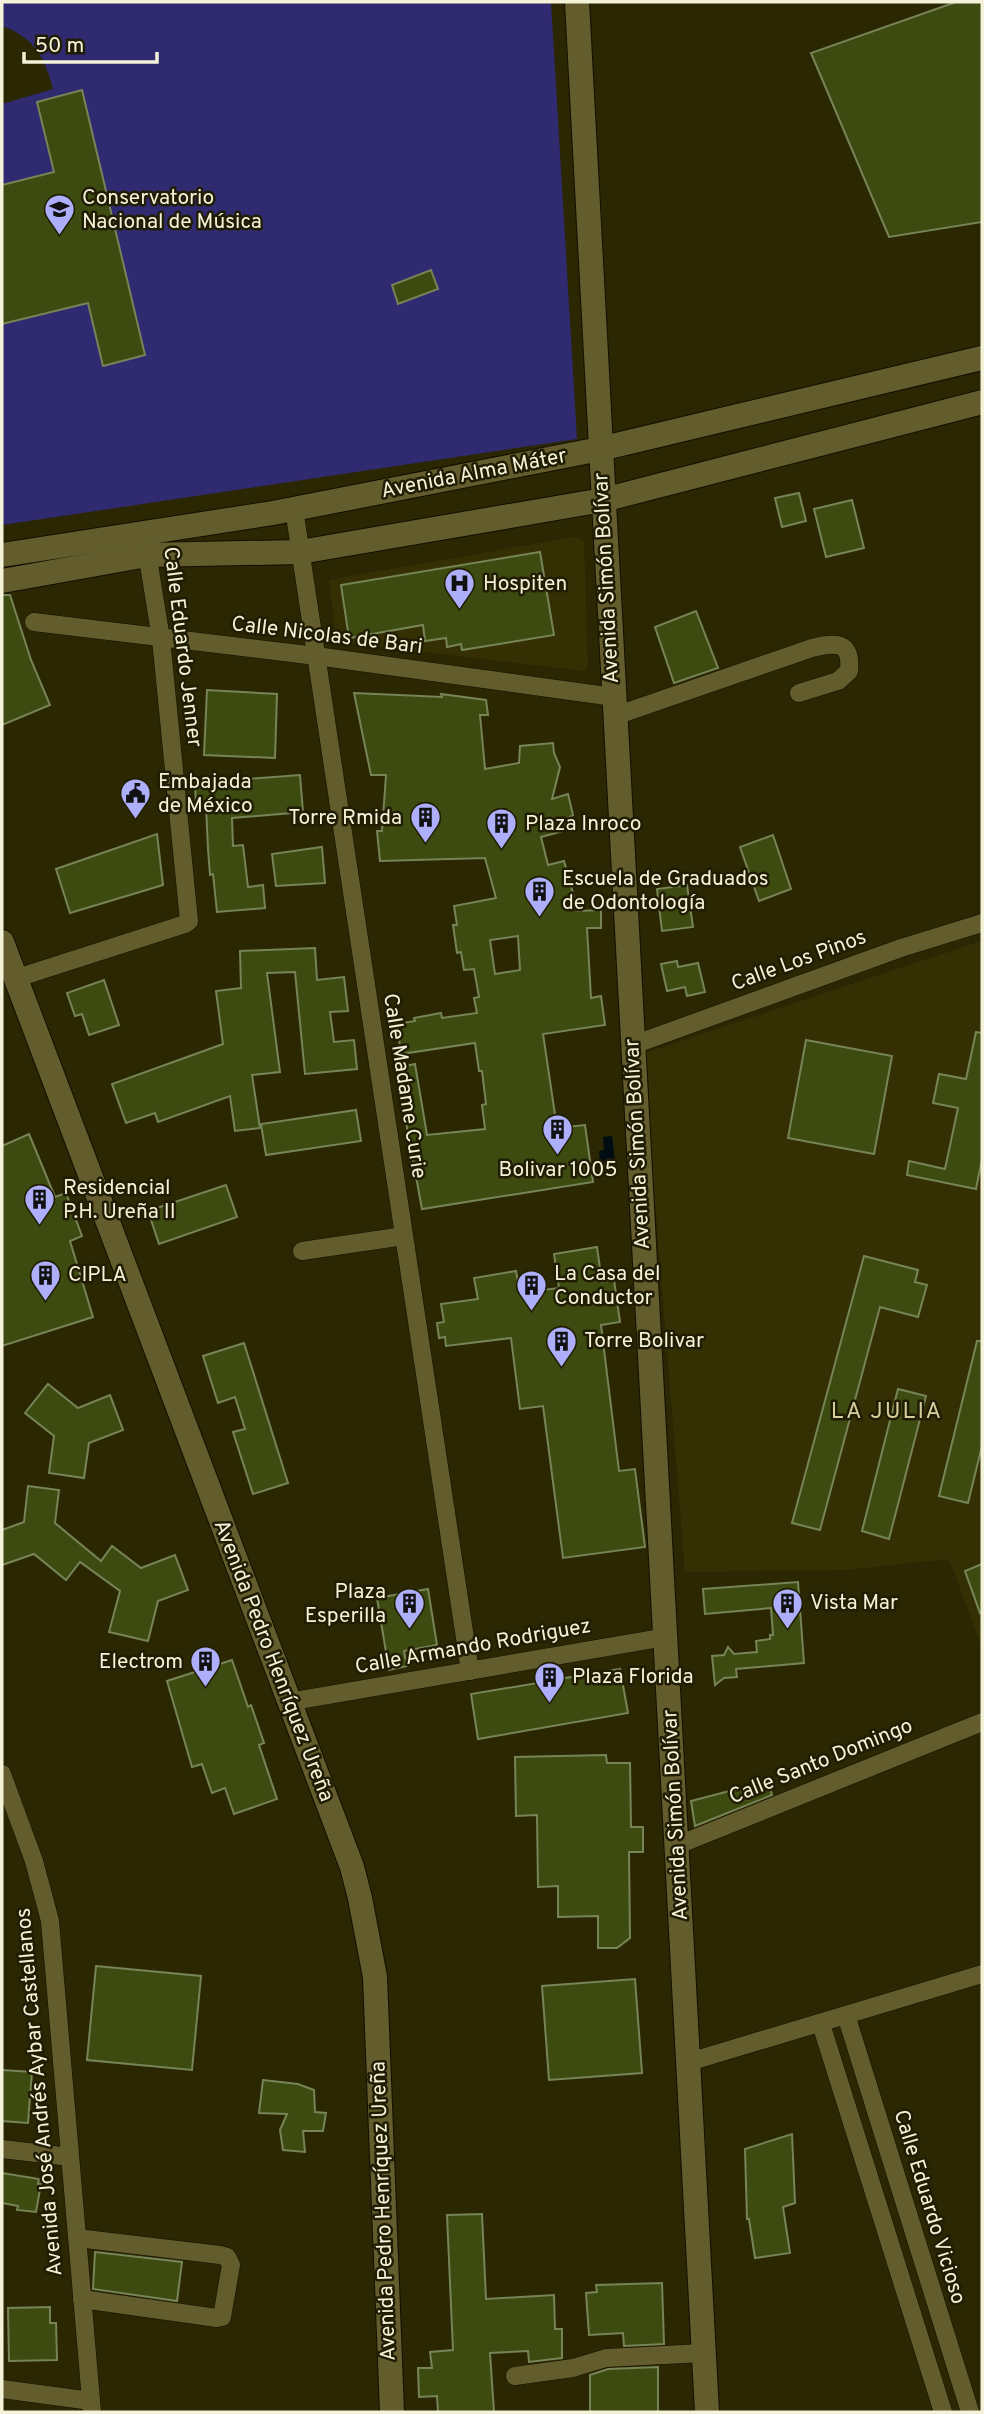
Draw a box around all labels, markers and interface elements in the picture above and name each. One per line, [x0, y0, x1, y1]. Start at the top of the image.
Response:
scale bar [24, 21, 158, 65]
text: 50 m [35, 33, 84, 60]
place label: Conservatorio Nacional de Música [82, 185, 262, 236]
school or university icon: Conservatorio Nacional de Música [42, 193, 76, 237]
street label: Avenida Alma Máter [379, 443, 569, 505]
street label: Avenida Simón Bolívar [588, 472, 626, 684]
street label: Calle Eduardo Jenner [156, 545, 208, 749]
hospital icon: Hospiten [443, 567, 477, 611]
place label: Hospiten [483, 571, 567, 598]
street label: Calle Nicolas de Bari [230, 611, 424, 661]
place label: Embajada de México [158, 769, 253, 820]
public building icon: Embajada de México [118, 777, 152, 821]
building icon: Torre Rmida [408, 801, 442, 845]
place label: Torre Rmida [288, 805, 402, 832]
building icon: Plaza Inroco [485, 807, 519, 851]
place label: Plaza Inroco [525, 811, 641, 838]
place label: Escuela de Graduados de Odontología [562, 866, 769, 917]
building icon: Escuela de Graduados de Odontología [522, 874, 556, 918]
street label: Calle Los Pinos [728, 924, 870, 998]
street label: Calle Madame Curie [376, 991, 432, 1181]
street label: Avenida Simón Bolívar [619, 1038, 657, 1250]
building icon: Bolivar 1005 [541, 1113, 575, 1157]
place label: Bolivar 1005 [499, 1157, 617, 1184]
place label: Residencial P.H. Ureña II [63, 1175, 176, 1226]
building icon: Residencial P.H. Ureña II [23, 1183, 57, 1227]
building icon: CIPLA [28, 1258, 62, 1302]
place label: La Casa del Conductor [554, 1261, 661, 1312]
place label: CIPLA [68, 1262, 127, 1289]
building icon: La Casa del Conductor [514, 1269, 548, 1313]
building icon: Torre Bolivar [544, 1324, 578, 1368]
place label: Torre Bolivar [584, 1328, 704, 1355]
district label: LA JULIA [831, 1398, 943, 1427]
street label: Avenida Pedro Henríquez Ureña [207, 1516, 339, 1806]
place label: Plaza Esperilla [305, 1579, 386, 1630]
building icon: Vista Mar [770, 1586, 804, 1630]
building icon: Plaza Esperilla [392, 1587, 426, 1631]
place label: Vista Mar [810, 1590, 898, 1617]
street label: Calle Armando Rodriguez [353, 1613, 593, 1681]
building icon: Electrom [189, 1645, 223, 1689]
place label: Electrom [99, 1649, 183, 1676]
building icon: Plaza Florida [532, 1660, 566, 1704]
place label: Plaza Florida [572, 1664, 694, 1691]
street label: Avenida Simón Bolívar [657, 1709, 695, 1921]
street label: Calle Santo Domingo [725, 1713, 917, 1811]
street label: Avenida José Andrés Aybar Castellanos [10, 1907, 70, 2277]
street label: Avenida Pedro Henríquez Ureña [365, 2061, 403, 2361]
street label: Calle Eduardo Vicioso [887, 2107, 971, 2307]

